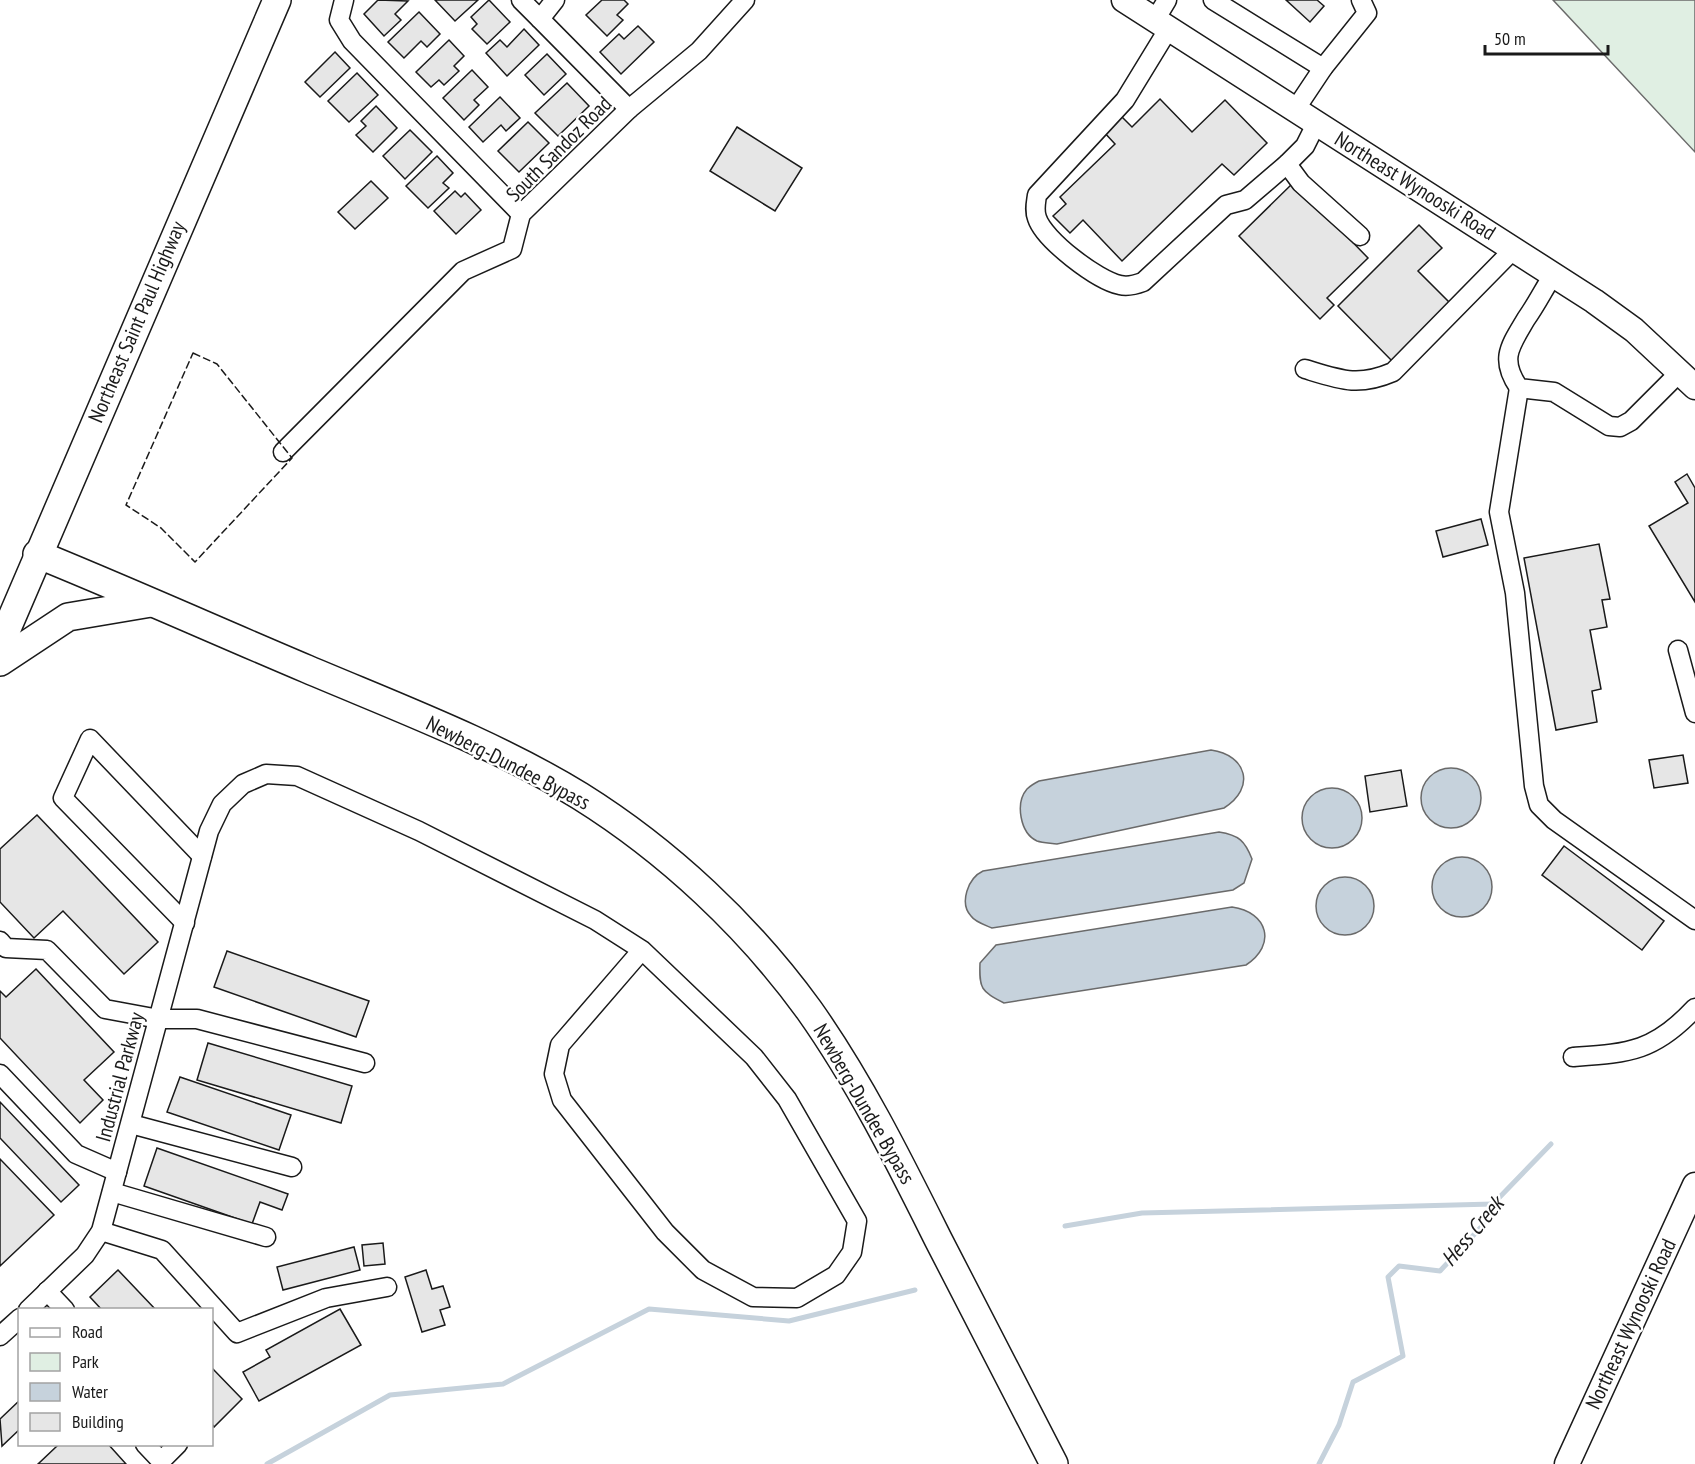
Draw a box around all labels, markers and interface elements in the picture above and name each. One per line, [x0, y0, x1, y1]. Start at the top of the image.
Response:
scale bar [1485, 18, 1608, 56]
text: 50 m [1494, 27, 1526, 50]
street label: South Sandoz Road [500, 90, 617, 207]
street label: Northeast Wynooski Road [1330, 125, 1501, 246]
street label: Northeast Saint Paul Highway [82, 217, 191, 427]
street label: Newberg-Dundee Bypass [422, 710, 595, 816]
street label: Industrial Parkway [89, 1009, 150, 1145]
street label: Newberg-Dundee Bypass [808, 1019, 921, 1189]
water label: Hess Creek [1435, 1188, 1511, 1272]
street label: Northeast Wynooski Road [1579, 1234, 1682, 1413]
legend [18, 1308, 213, 1446]
text: Road [72, 1320, 103, 1343]
text: Park [72, 1350, 99, 1373]
text: Water [72, 1380, 108, 1403]
text: Building [72, 1410, 124, 1433]

